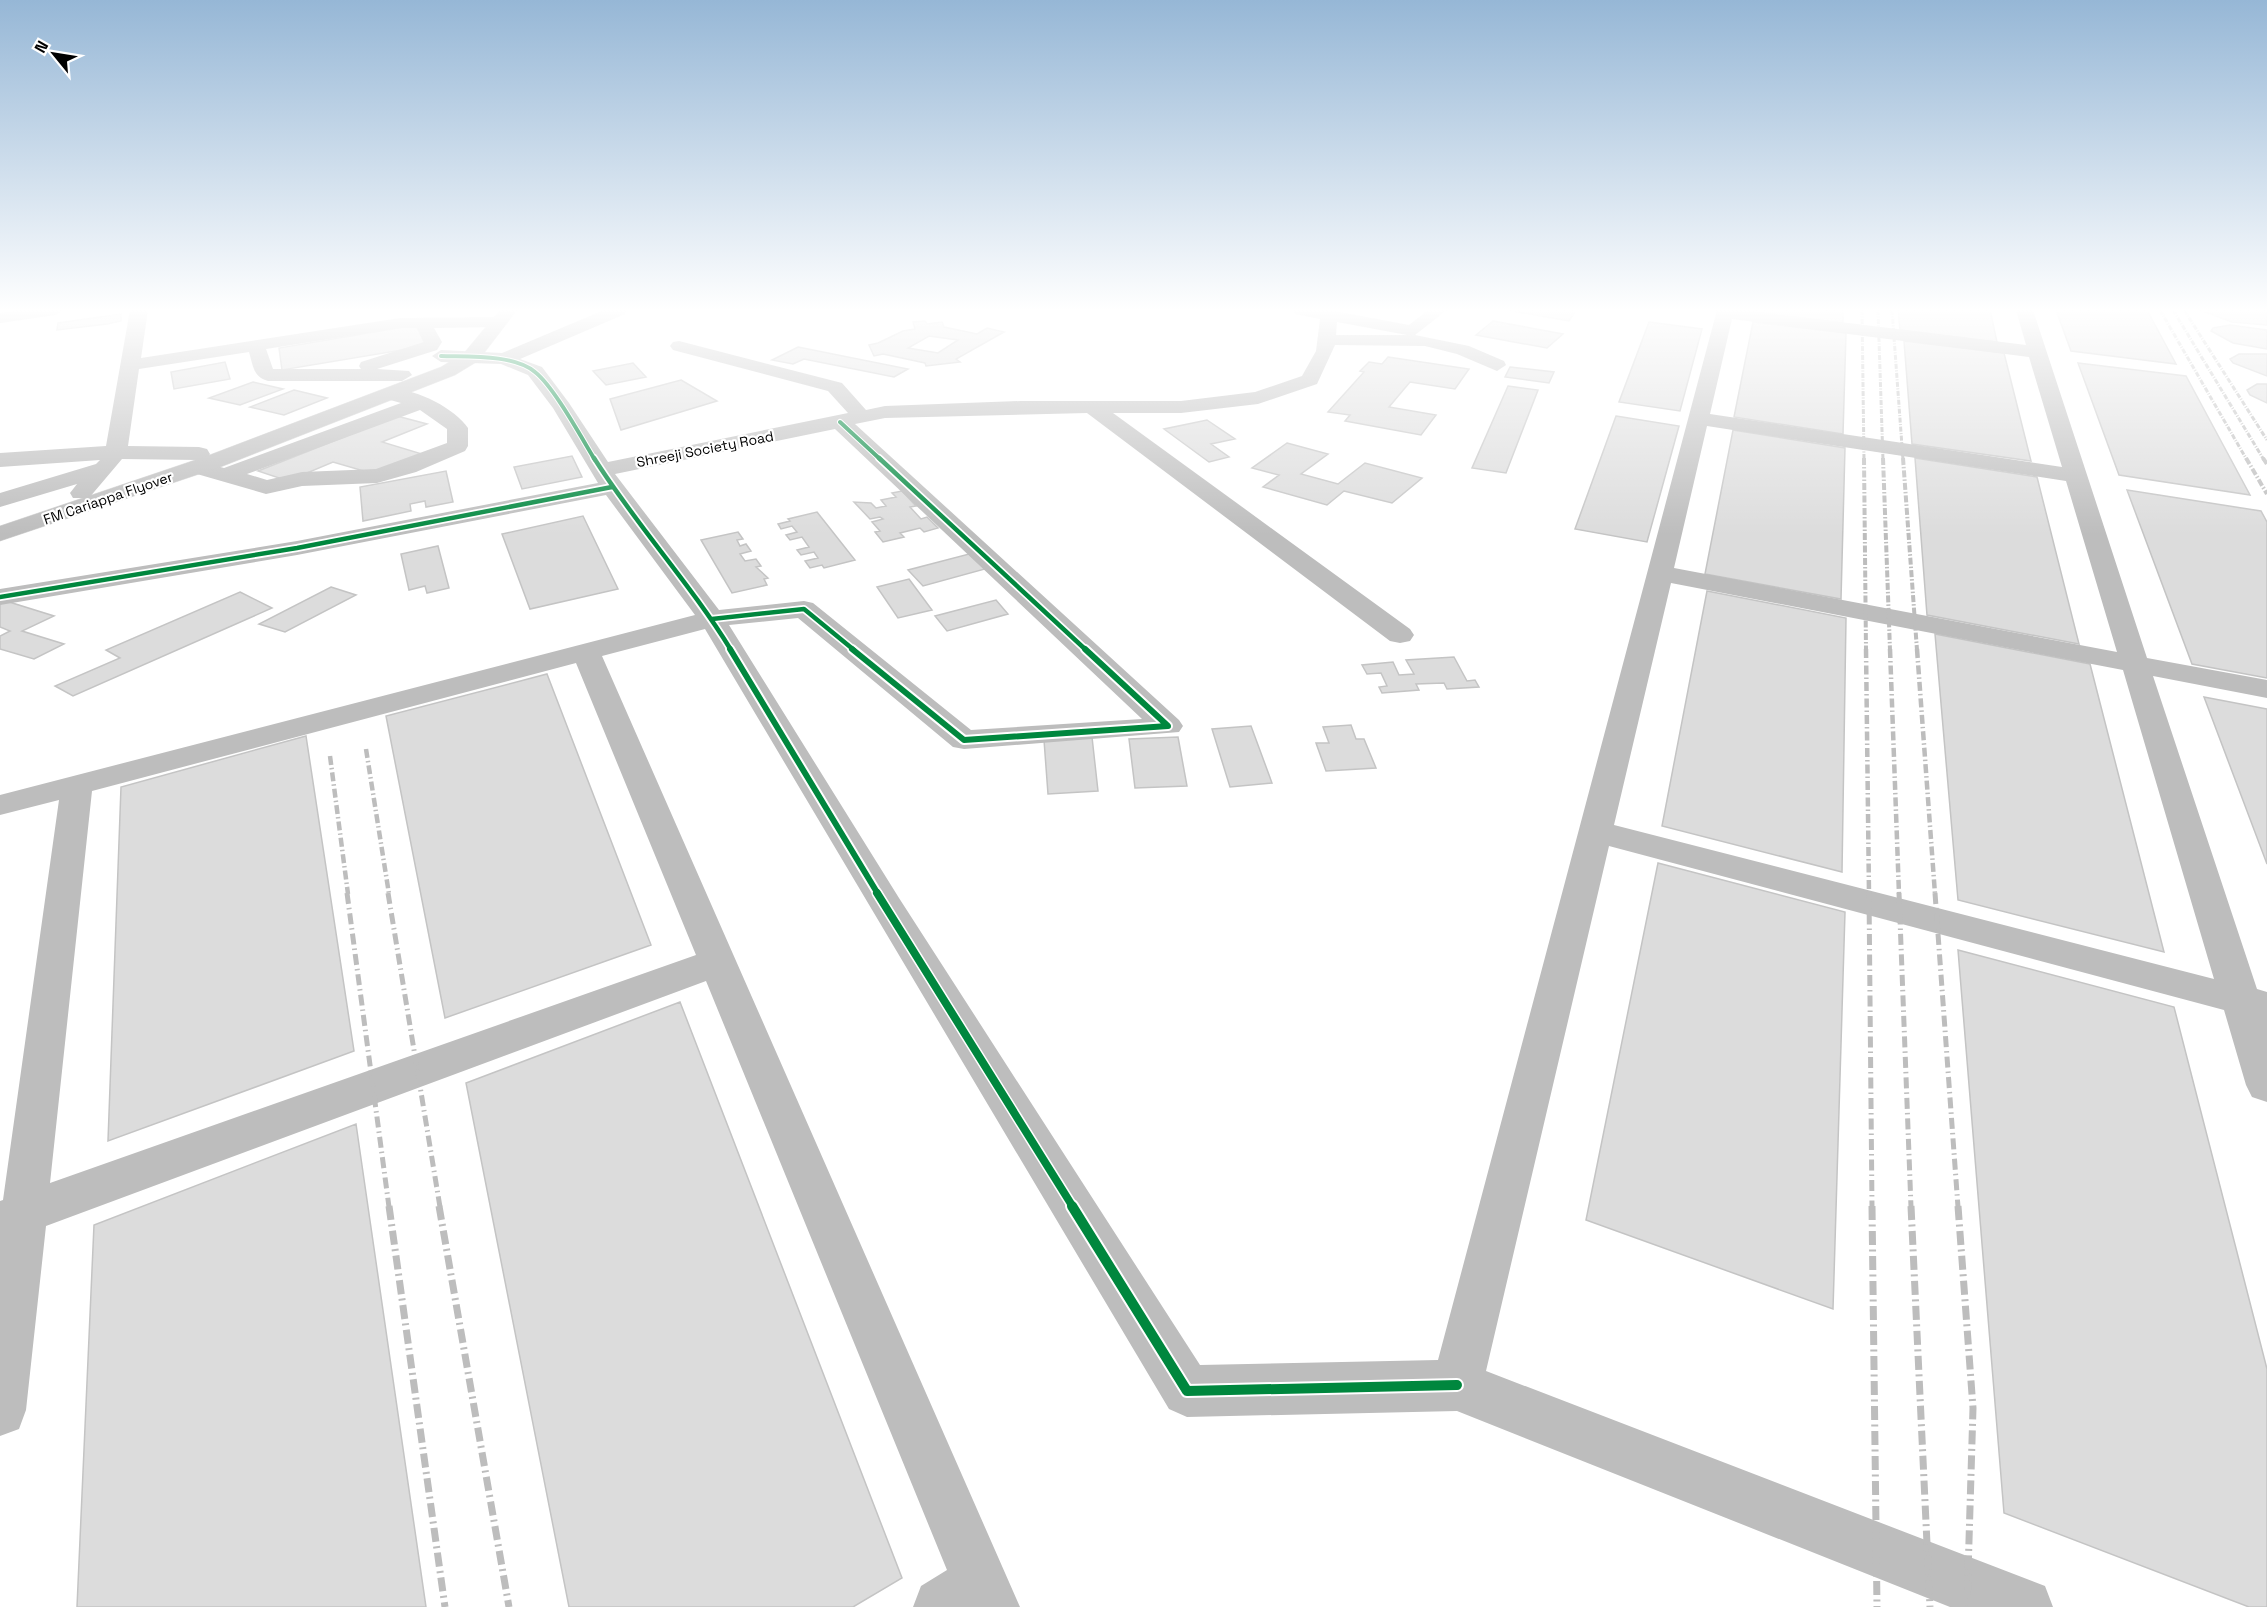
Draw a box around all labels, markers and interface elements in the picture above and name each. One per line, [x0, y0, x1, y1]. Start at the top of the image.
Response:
north arrow [24, 24, 84, 84]
text: N [30, 37, 53, 57]
street label: Shreeji Society Road [635, 427, 775, 471]
street label: FM Cariappa Flyover [41, 467, 175, 529]

